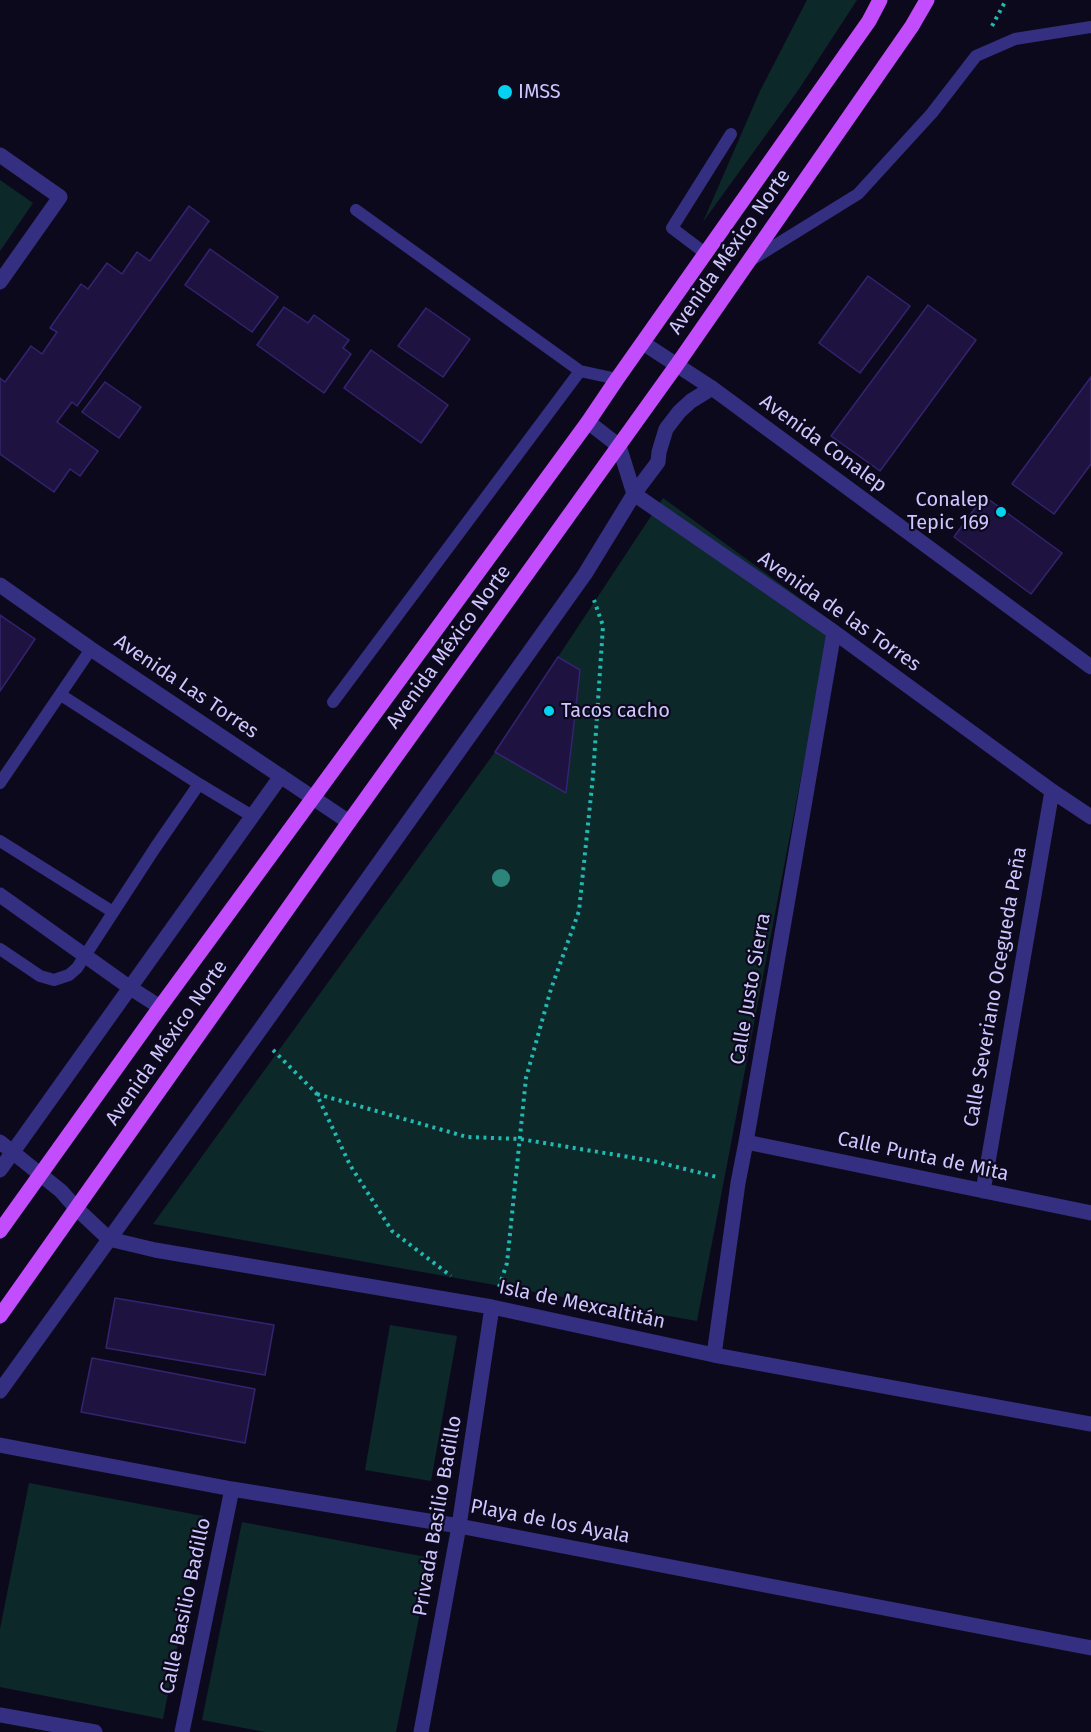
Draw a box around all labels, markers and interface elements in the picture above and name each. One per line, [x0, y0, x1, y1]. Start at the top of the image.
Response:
place label: IMSS [518, 80, 561, 104]
marker: IMSS [496, 83, 514, 101]
street label: Avenida México Norte [664, 165, 796, 339]
street label: Avenida Conalep [755, 390, 891, 498]
place label: Conalep Tepic 169 [907, 488, 989, 535]
marker: Conalep Tepic 169 [994, 505, 1008, 519]
street label: Avenida de las Torres [753, 547, 925, 677]
street label: Avenida México Norte [382, 561, 516, 733]
street label: Avenida Las Torres [109, 630, 263, 744]
place label: Tacos cacho [561, 699, 670, 723]
marker: Tacos cacho [542, 704, 556, 718]
street label: Calle Severiano Ocegueda Peña [960, 845, 1032, 1129]
street label: Calle Justo Sierra [726, 911, 776, 1067]
street label: Avenida México Norte [101, 956, 233, 1130]
street label: Calle Punta de Mita [835, 1127, 1011, 1187]
street label: Isla de Mexcaltitán [497, 1276, 667, 1334]
street label: Privada Basilio Badillo [409, 1414, 467, 1618]
street label: Playa de los Ayala [468, 1495, 632, 1549]
street label: Calle Basilio Badillo [156, 1516, 216, 1696]

